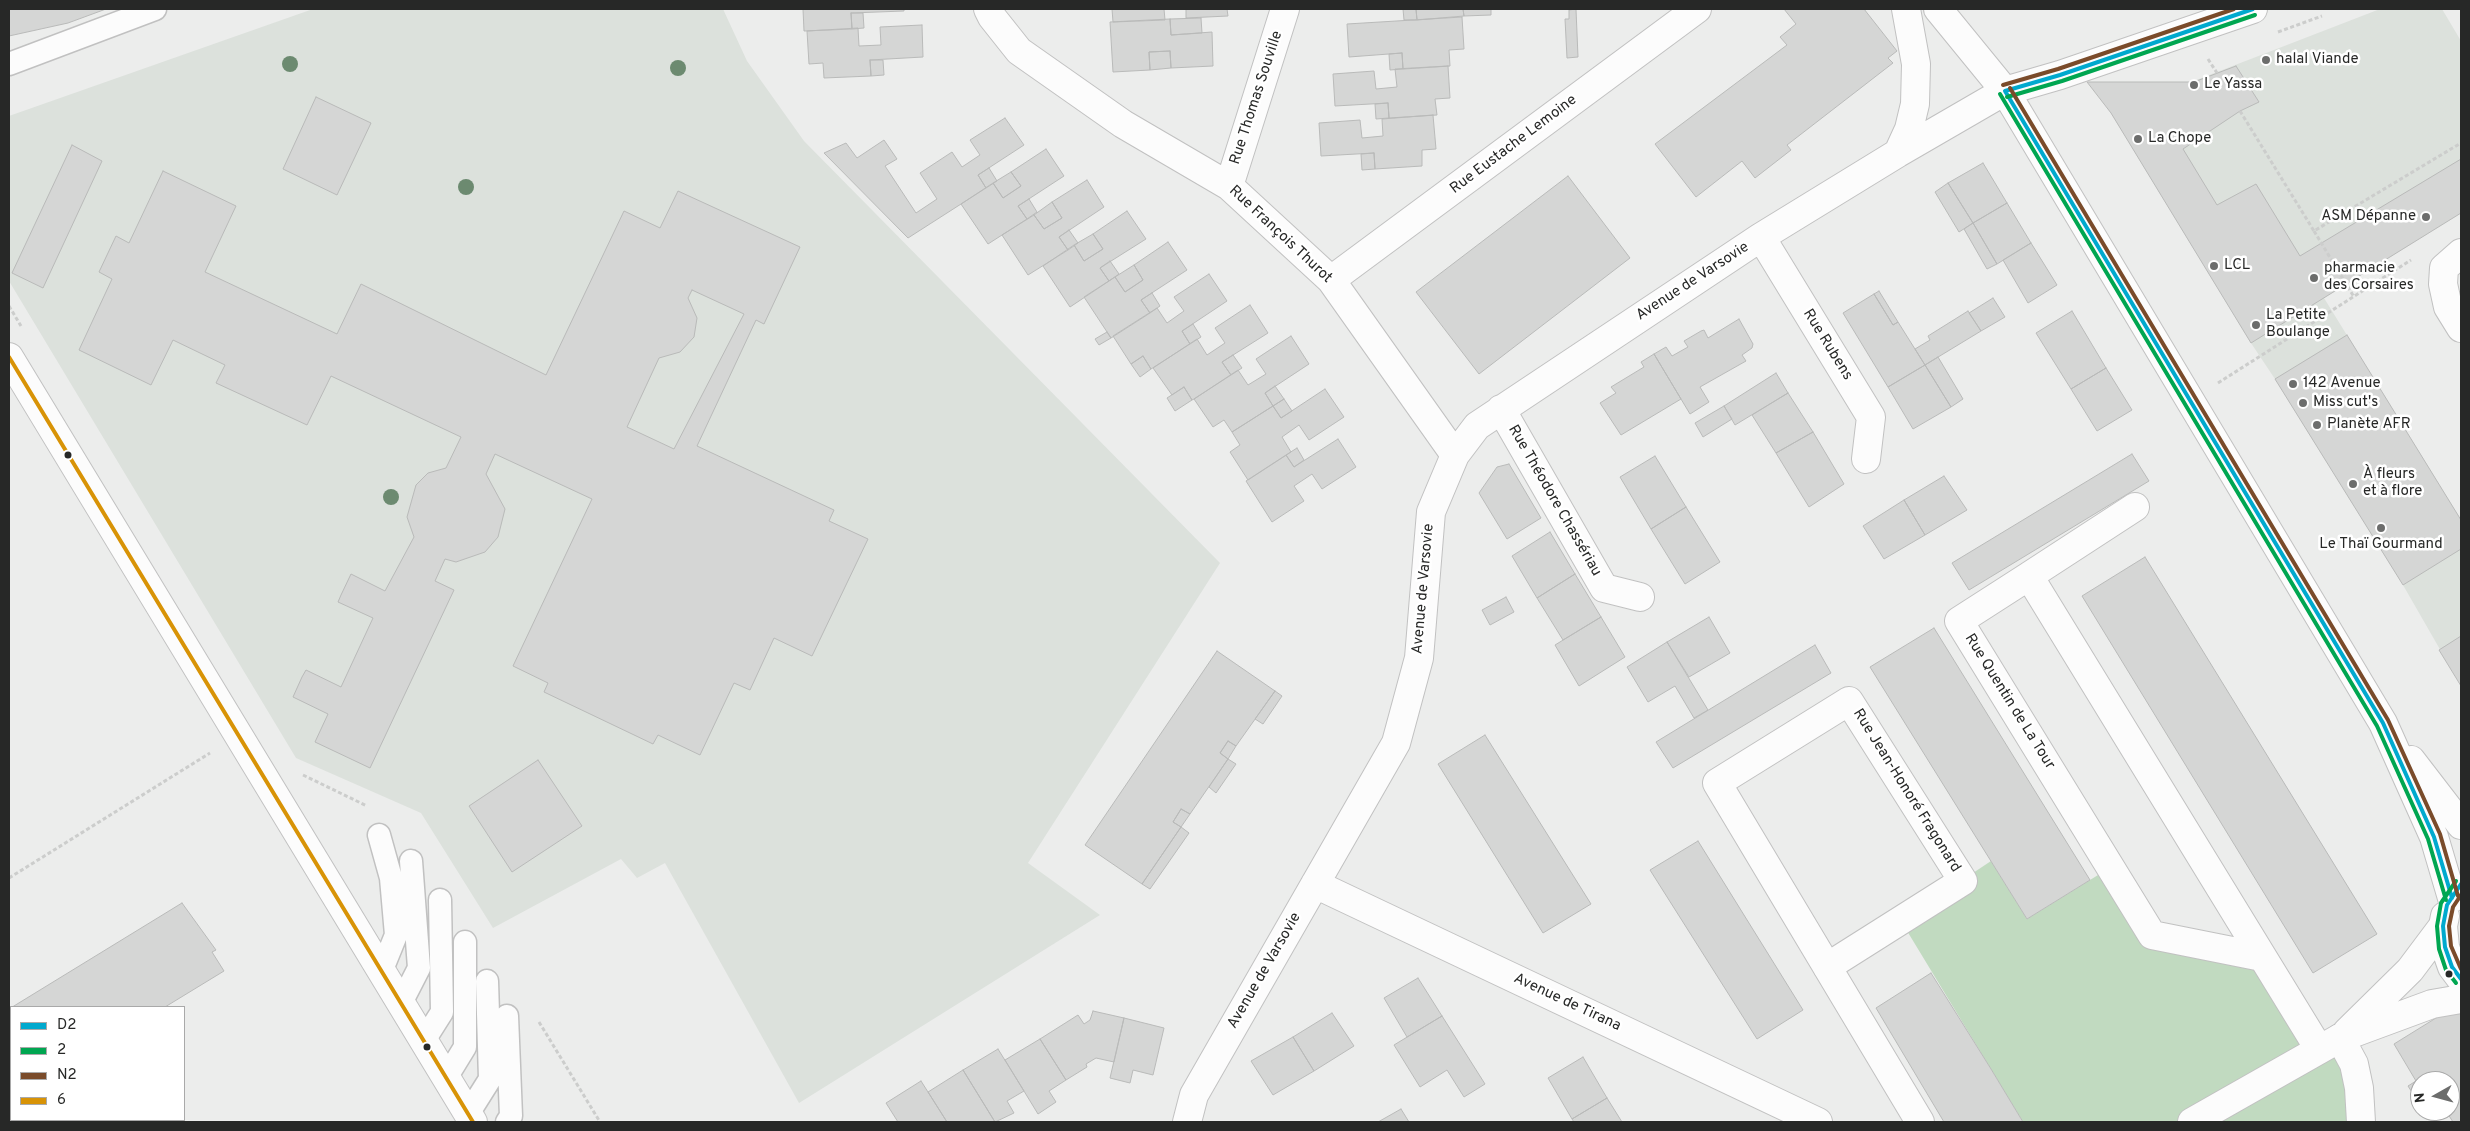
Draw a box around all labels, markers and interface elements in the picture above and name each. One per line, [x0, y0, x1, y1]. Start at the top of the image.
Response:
street label: Rue Thomas Souville [1227, 29, 1287, 167]
place label: halal Viande [2276, 51, 2359, 69]
marker: halal Viande [2260, 54, 2272, 66]
place label: Le Yassa [2204, 76, 2262, 94]
marker: Le Yassa [2188, 79, 2200, 91]
street label: Rue Eustache Lemoine [1447, 92, 1581, 198]
place label: La Chope [2148, 130, 2211, 148]
marker: La Chope [2132, 133, 2144, 145]
street label: Rue François Thurot [1225, 182, 1335, 288]
place label: ASM Dépanne [2321, 208, 2416, 226]
marker: ASM Dépanne [2420, 211, 2432, 223]
street label: Avenue de Varsovie [1633, 239, 1753, 325]
place label: LCL [2224, 257, 2250, 275]
marker: LCL [2208, 260, 2220, 272]
place label: pharmacie des Corsaires [2324, 260, 2414, 295]
marker: pharmacie des Corsaires [2308, 272, 2320, 284]
street label: Rue Rubens [1798, 306, 1856, 384]
place label: La Petite Boulange [2266, 307, 2330, 342]
marker: La Petite Boulange [2250, 319, 2262, 331]
place label: 142 Avenue [2303, 375, 2380, 393]
marker: 142 Avenue [2287, 378, 2299, 390]
place label: Miss cut's [2313, 394, 2378, 412]
marker: Miss cut's [2297, 397, 2309, 409]
place label: Planète AFR [2327, 416, 2411, 434]
marker: Planète AFR [2311, 419, 2323, 431]
street label: Rue Théodore Chassériau [1503, 422, 1605, 580]
unlabelled marker [63, 450, 73, 460]
place label: À fleurs et à flore [2363, 466, 2422, 501]
marker: À fleurs et à flore [2347, 478, 2359, 490]
marker: Le Thaï Gourmand [2375, 522, 2387, 534]
street label: Avenue de Varsovie [1409, 523, 1439, 655]
place label: Le Thaï Gourmand [2319, 536, 2443, 554]
street label: Rue Quentin de La Tour [1960, 631, 2058, 773]
street label: Rue Jean-Honoré Fragonard [1848, 706, 1964, 876]
street label: Avenue de Varsovie [1224, 910, 1306, 1032]
unlabelled marker [2444, 969, 2454, 979]
street label: Avenue de Tirana [1511, 970, 1623, 1036]
legend [10, 1006, 185, 1121]
text: D2 [57, 1016, 76, 1035]
text: 2 [57, 1041, 66, 1060]
unlabelled marker [422, 1042, 432, 1052]
text: N2 [57, 1066, 77, 1085]
north arrow [2410, 1071, 2460, 1121]
text: 6 [57, 1091, 66, 1110]
text: N [2412, 1092, 2430, 1104]

